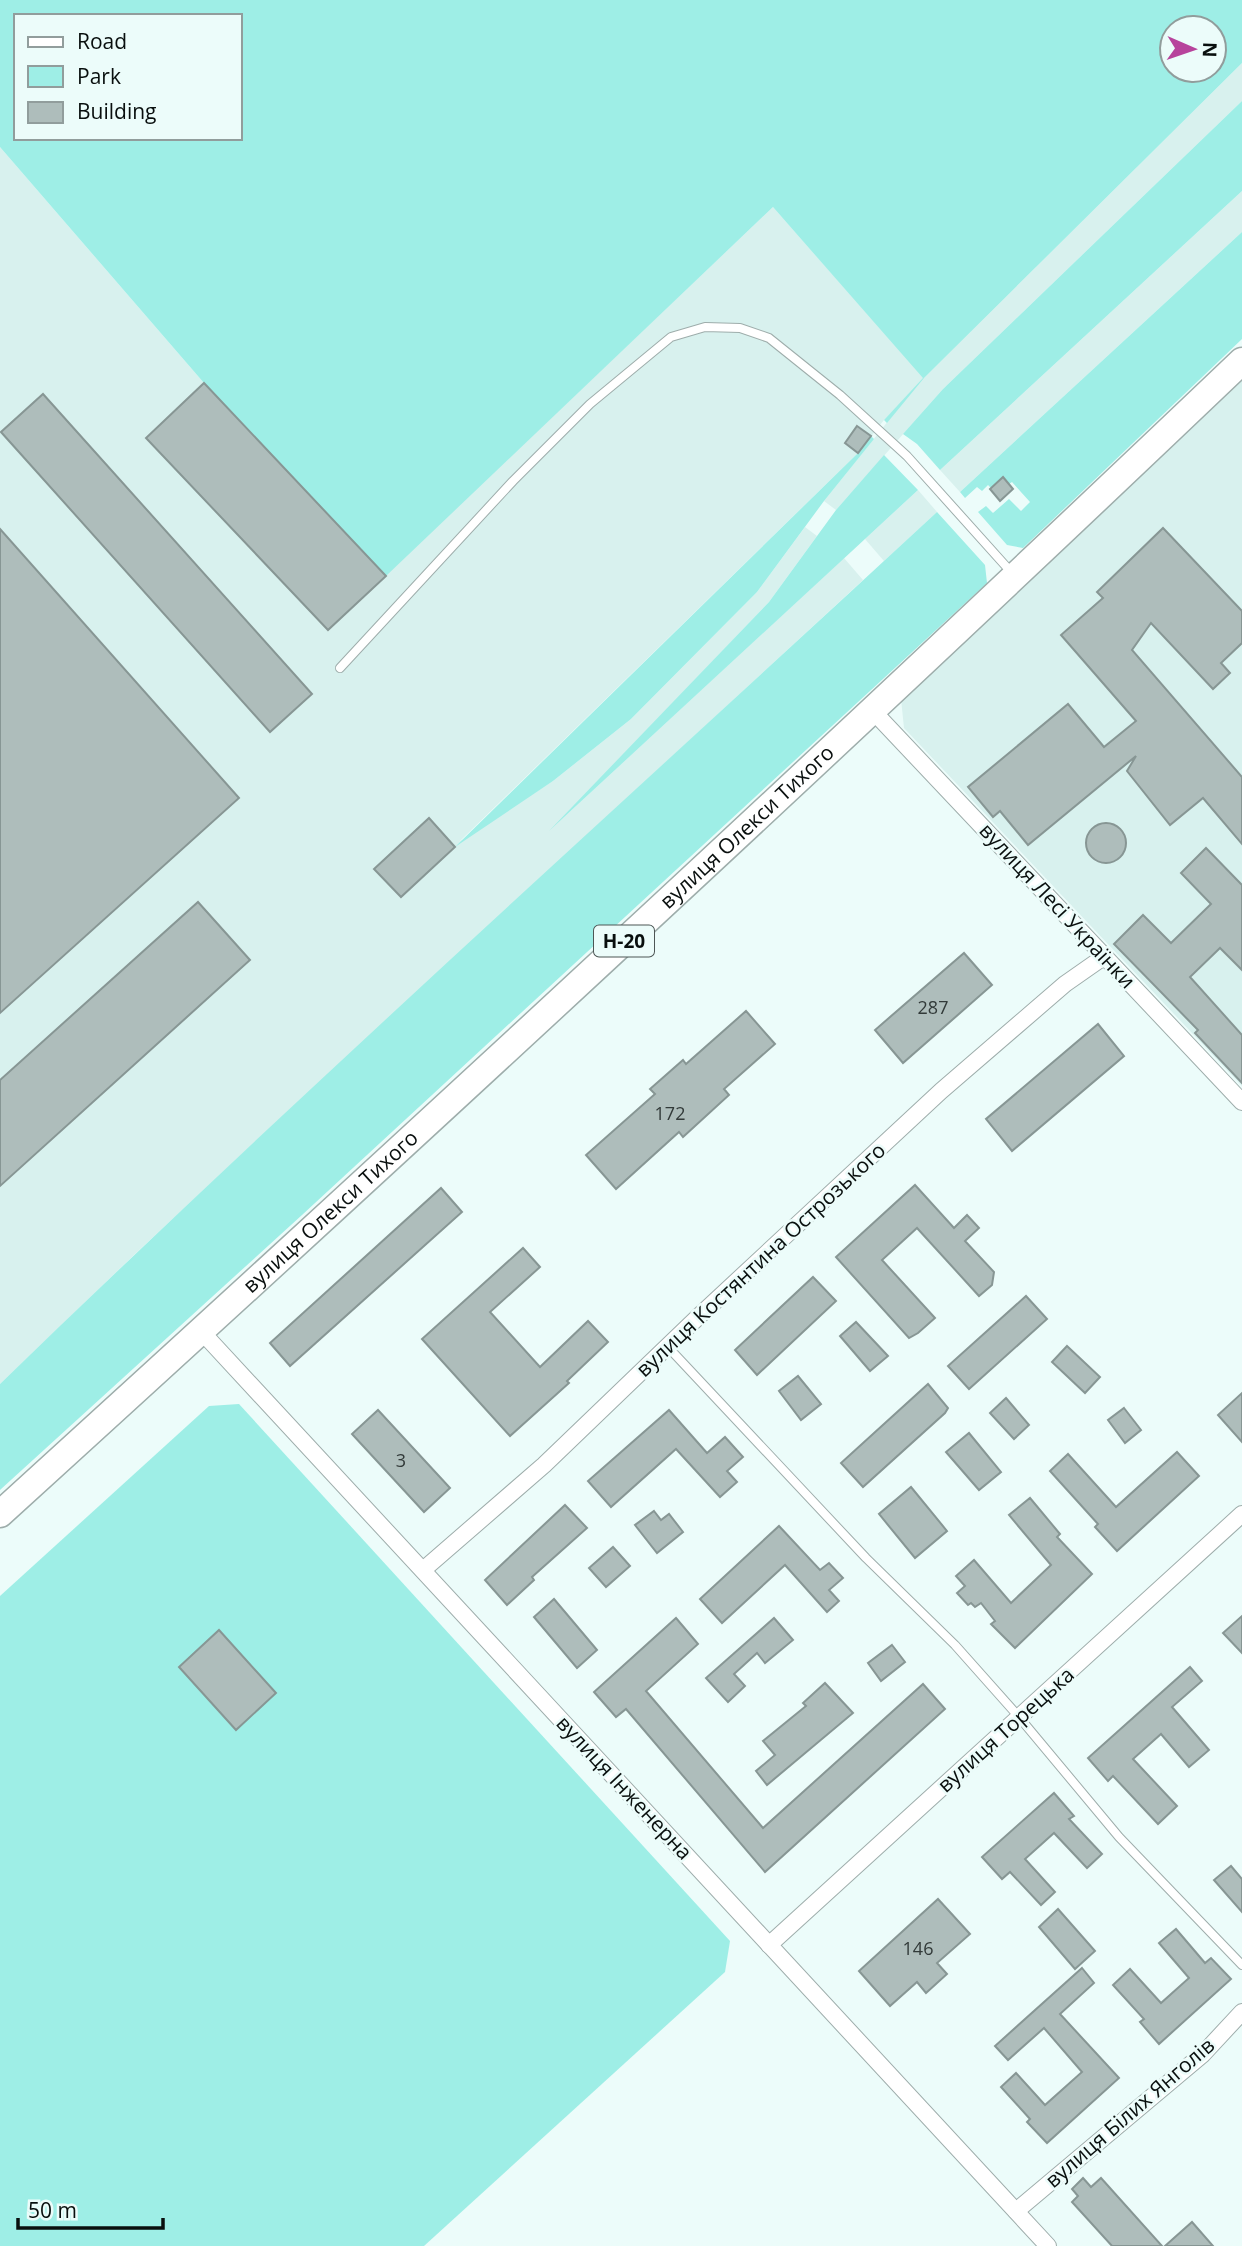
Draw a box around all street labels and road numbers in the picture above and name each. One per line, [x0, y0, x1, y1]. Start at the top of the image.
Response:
street label: вулиця Олекси Тихого [653, 738, 840, 914]
street label: вулиця Лесі Українки [974, 817, 1142, 994]
road number: Н-20 [594, 925, 654, 956]
street label: вулиця Олекси Тихого [236, 1124, 424, 1299]
street label: вулиця Костянтина Острозького [630, 1136, 891, 1383]
street label: вулиця Торецька [931, 1660, 1080, 1798]
street label: вулиця Інженерна [551, 1709, 699, 1865]
street label: вулиця Білих Янголів [1039, 2031, 1220, 2194]

